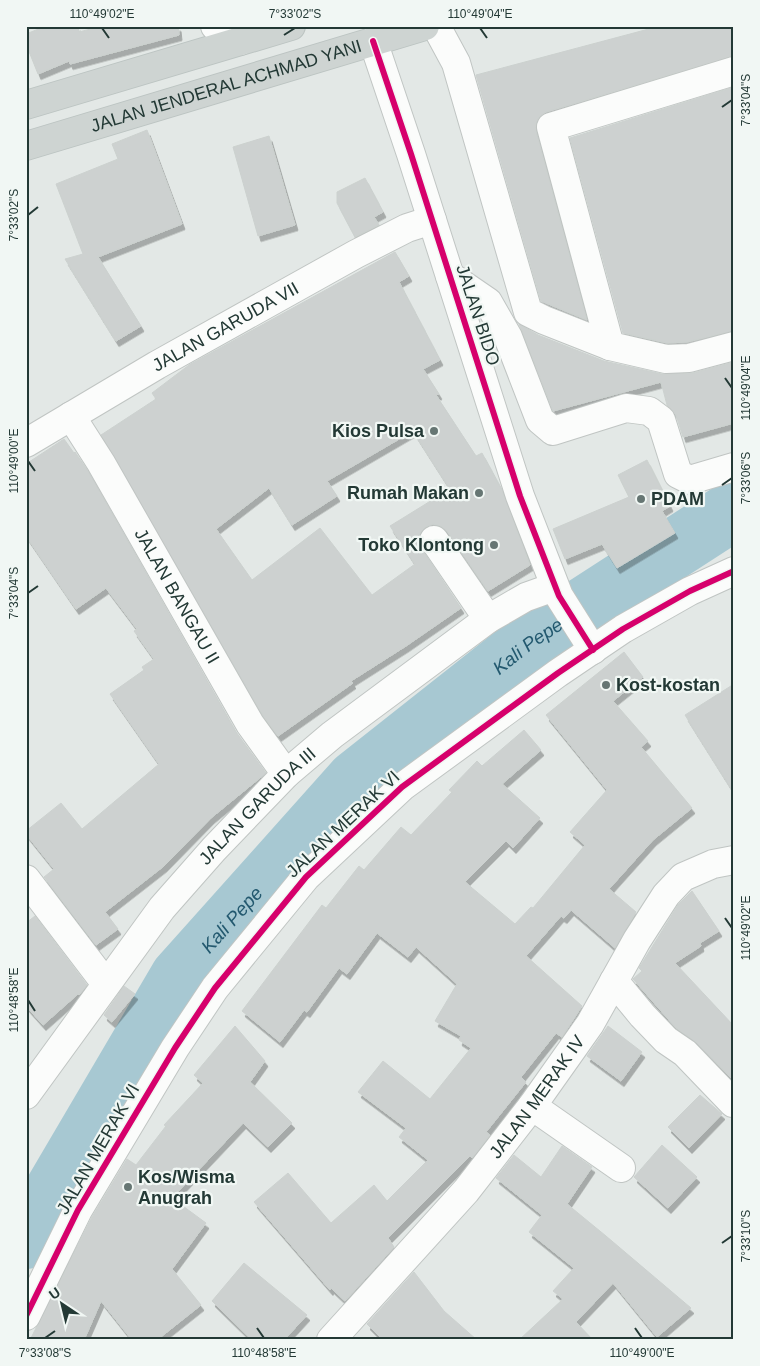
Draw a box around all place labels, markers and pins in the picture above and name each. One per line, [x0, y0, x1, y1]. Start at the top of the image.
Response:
place label: Kios Pulsa [332, 421, 425, 441]
marker: Kios Pulsa [428, 425, 440, 437]
place label: Rumah Makan [347, 483, 469, 503]
marker: Rumah Makan [473, 487, 485, 499]
place label: PDAM [651, 489, 704, 509]
marker: PDAM [635, 493, 647, 505]
place label: Toko Klontong [358, 535, 484, 555]
marker: Toko Klontong [488, 539, 500, 551]
place label: Kost-kostan [616, 675, 720, 695]
marker: Kost-kostan [600, 679, 612, 691]
place label: Kos/Wisma Anugrah [138, 1167, 236, 1208]
marker: Kos/Wisma Anugrah [122, 1181, 134, 1193]

